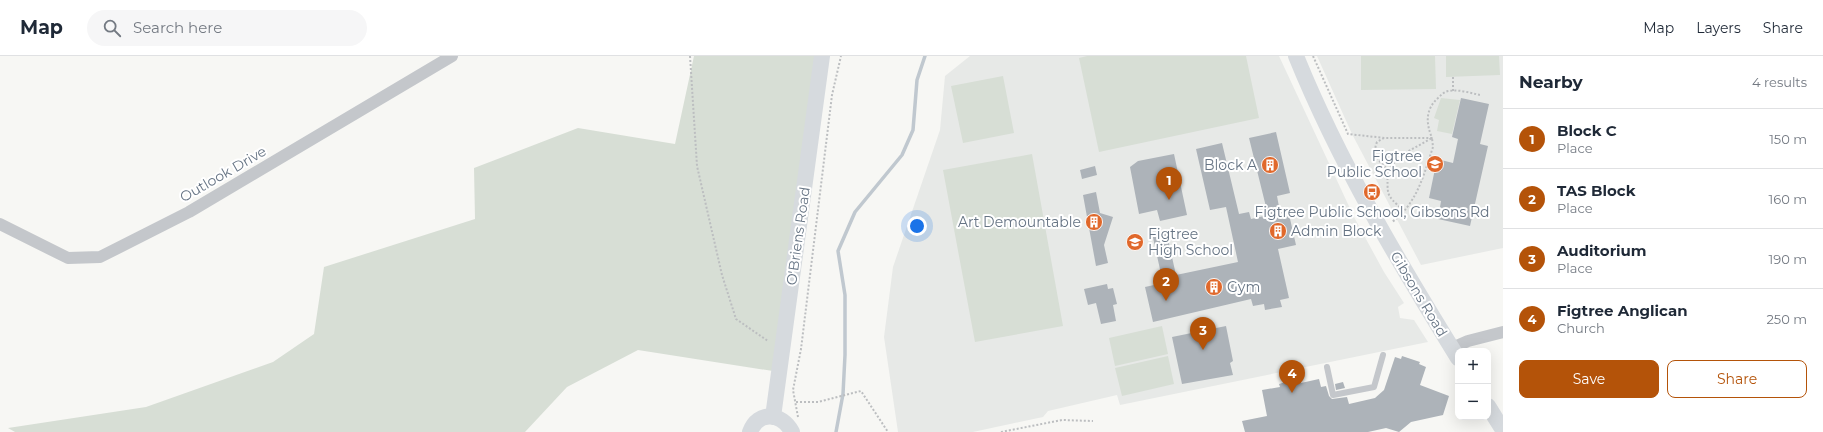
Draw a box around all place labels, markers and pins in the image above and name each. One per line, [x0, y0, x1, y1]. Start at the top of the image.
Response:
place label: Figtree Public School [1327, 147, 1422, 181]
school or university icon: Figtree Public School [1425, 154, 1445, 174]
building icon: Block A [1260, 155, 1280, 175]
place label: Block A [1204, 156, 1258, 174]
pin: 1 [1156, 167, 1182, 200]
bus stop icon: Figtree Public School, Gibsons Rd [1362, 182, 1382, 202]
place label: Figtree Public School, Gibsons Rd [1254, 203, 1490, 221]
building icon: Art Demountable [1084, 212, 1104, 232]
place label: Art Demountable [958, 213, 1081, 231]
building icon: Admin Block [1268, 221, 1288, 241]
place label: Admin Block [1291, 222, 1382, 240]
place label: Figtree High School [1148, 225, 1233, 259]
school or university icon: Figtree High School [1125, 232, 1145, 252]
pin: 2 [1153, 268, 1179, 301]
building icon: Gym [1204, 277, 1224, 297]
place label: Gym [1227, 278, 1260, 296]
pin: 3 [1190, 317, 1216, 350]
pin: 4 [1279, 360, 1305, 393]

